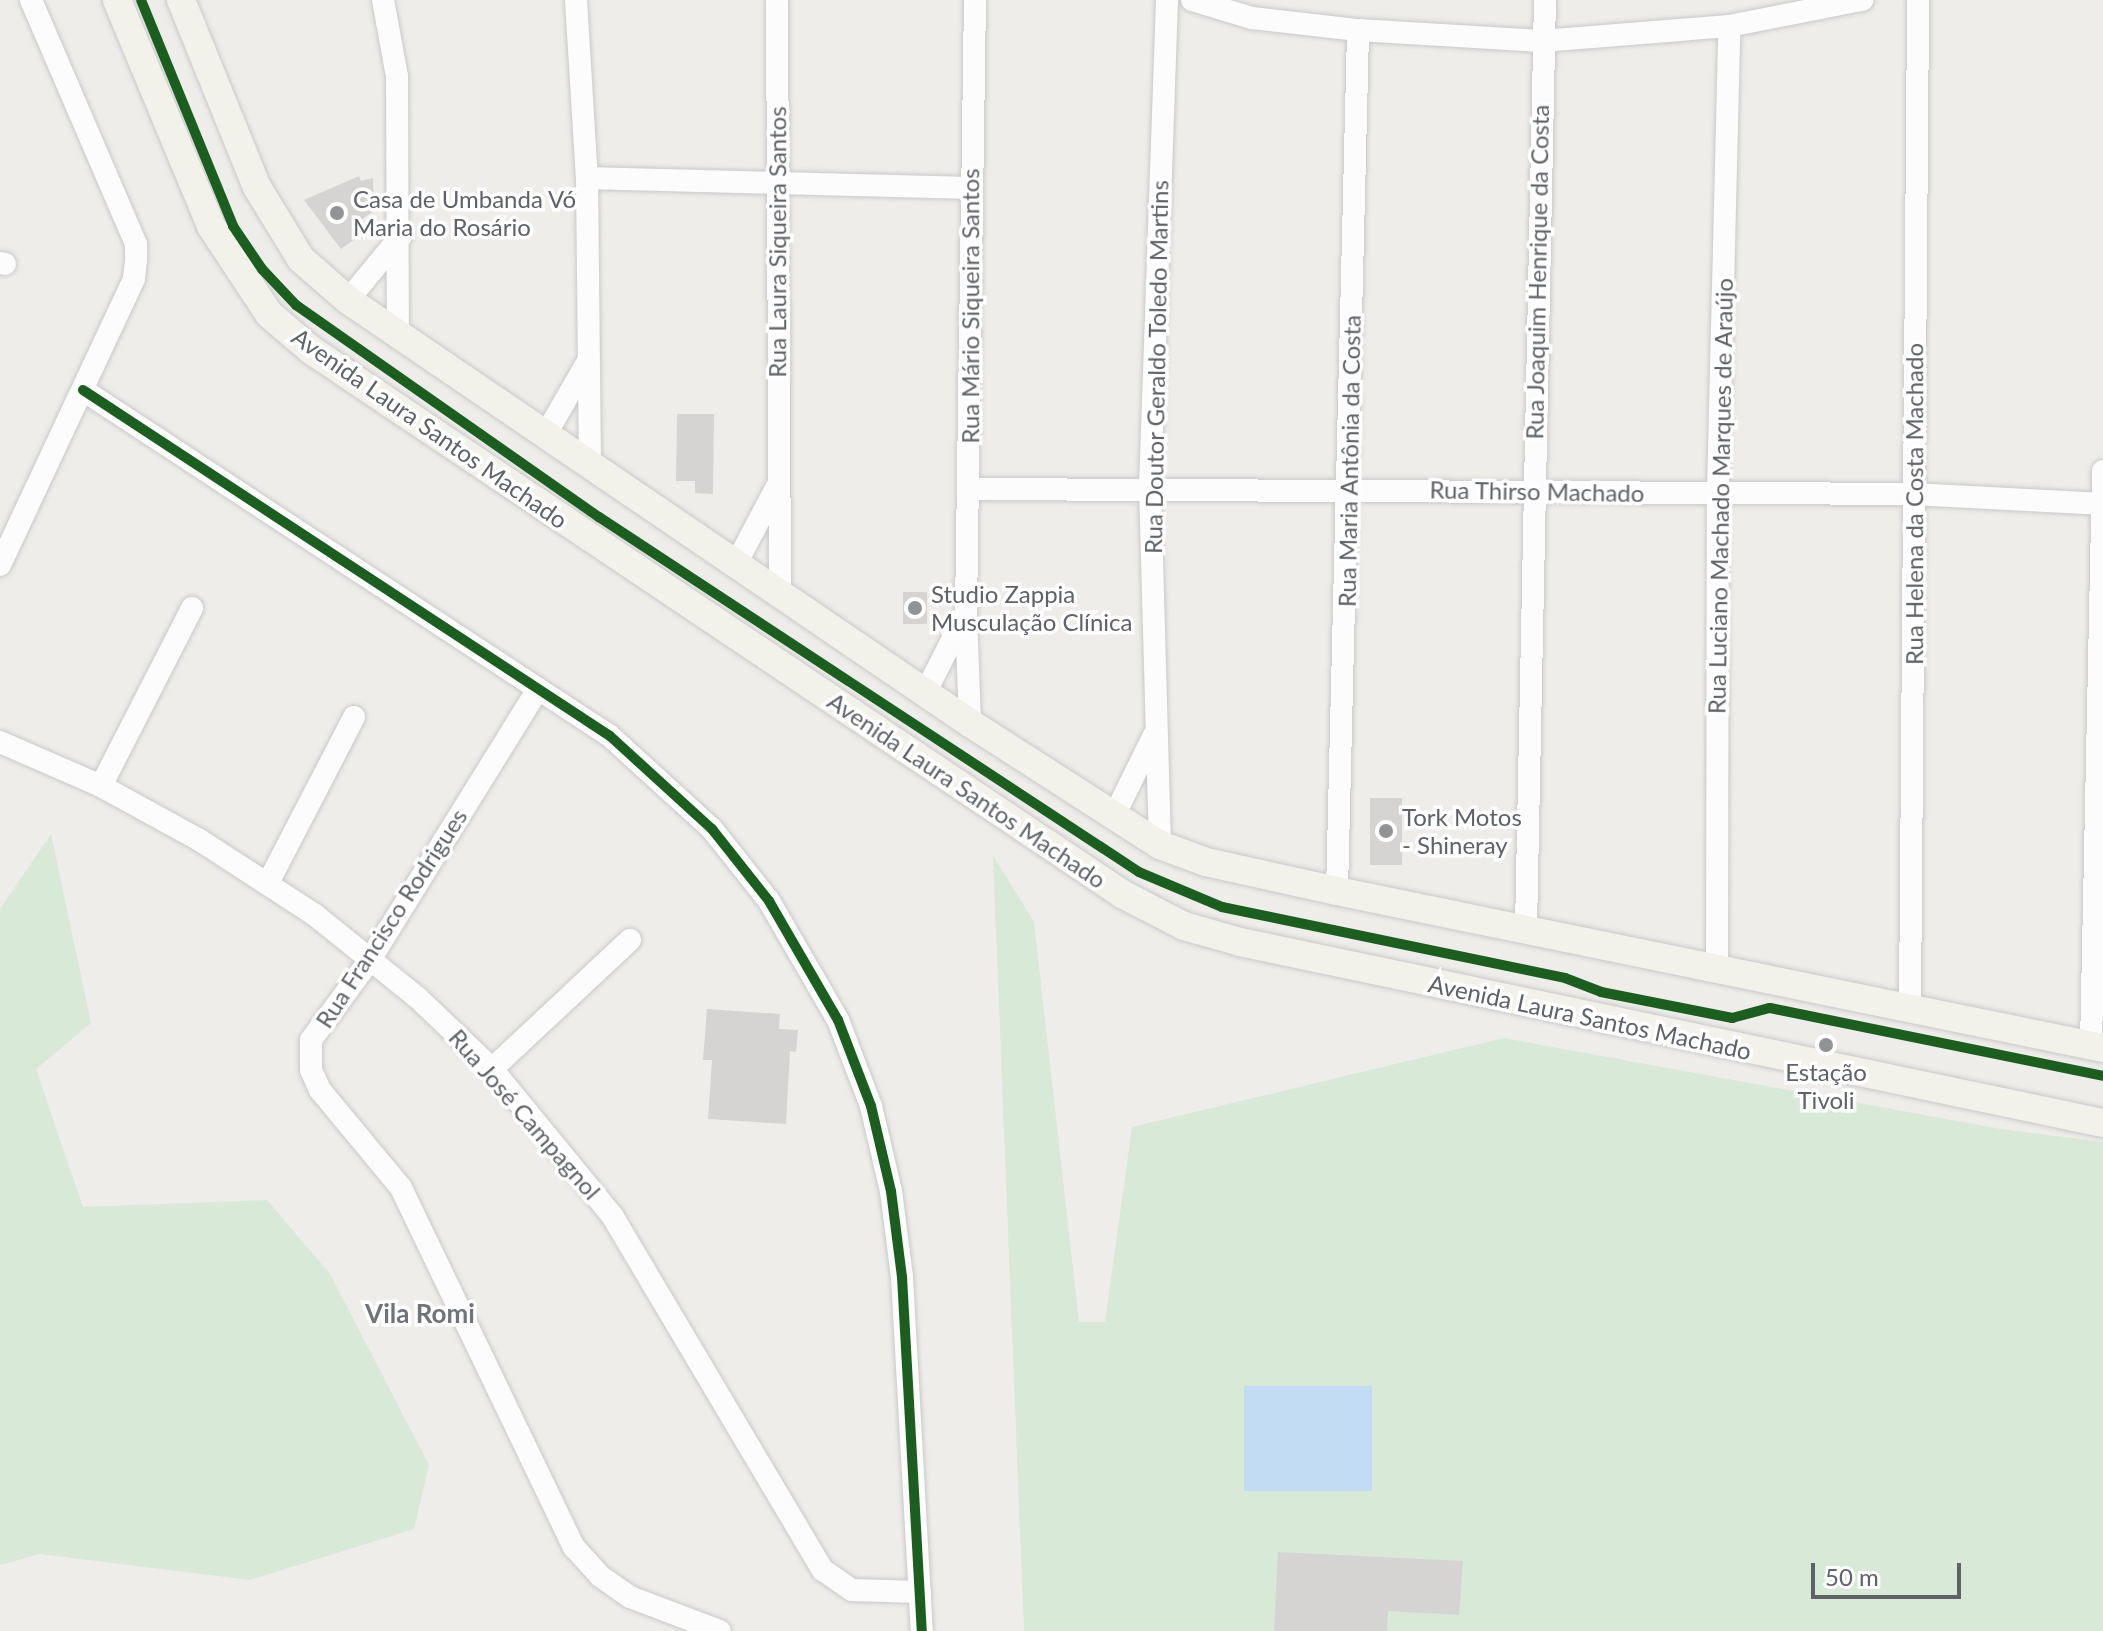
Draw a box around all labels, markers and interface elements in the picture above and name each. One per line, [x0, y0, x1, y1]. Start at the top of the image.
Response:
street label: Rua Joaquim Henrique da Costa [1520, 104, 1554, 440]
street label: Rua Laura Siqueira Santos [763, 106, 791, 378]
street label: Rua Mário Siqueira Santos [956, 168, 984, 444]
street label: Rua Doutor Geraldo Toledo Martins [1138, 179, 1174, 555]
place label: Casa de Umbanda Vó Maria do Rosário [353, 185, 577, 241]
marker: Casa de Umbanda Vó Maria do Rosário [328, 204, 346, 222]
street label: Rua Luciano Machado Marques de Araújo [1702, 277, 1738, 715]
street label: Rua Maria Antônia da Costa [1332, 314, 1366, 608]
street label: Avenida Laura Santos Machado [287, 322, 573, 534]
street label: Rua Helena da Costa Machado [1900, 343, 1928, 665]
street label: Rua Thirso Machado [1429, 475, 1645, 507]
place label: Studio Zappia Musculação Clínica [931, 580, 1132, 636]
marker: Studio Zappia Musculação Clínica [906, 599, 924, 617]
street label: Avenida Laura Santos Machado [822, 686, 1112, 894]
street label: Rua Francisco Rodrigues [309, 803, 473, 1033]
place label: Tork Motos - Shineray [1402, 803, 1522, 859]
marker: Tork Motos - Shineray [1377, 822, 1395, 840]
street label: Avenida Laura Santos Machado [1426, 969, 1754, 1065]
street label: Rua José Campagnol [443, 1023, 607, 1205]
marker: Estação Tivoli [1817, 1036, 1835, 1054]
place label: Estação Tivoli [1785, 1058, 1867, 1114]
district label: Vila Romi [365, 1298, 475, 1330]
scale bar [1815, 1547, 1965, 1597]
text: 50 m [1825, 1562, 1879, 1591]

